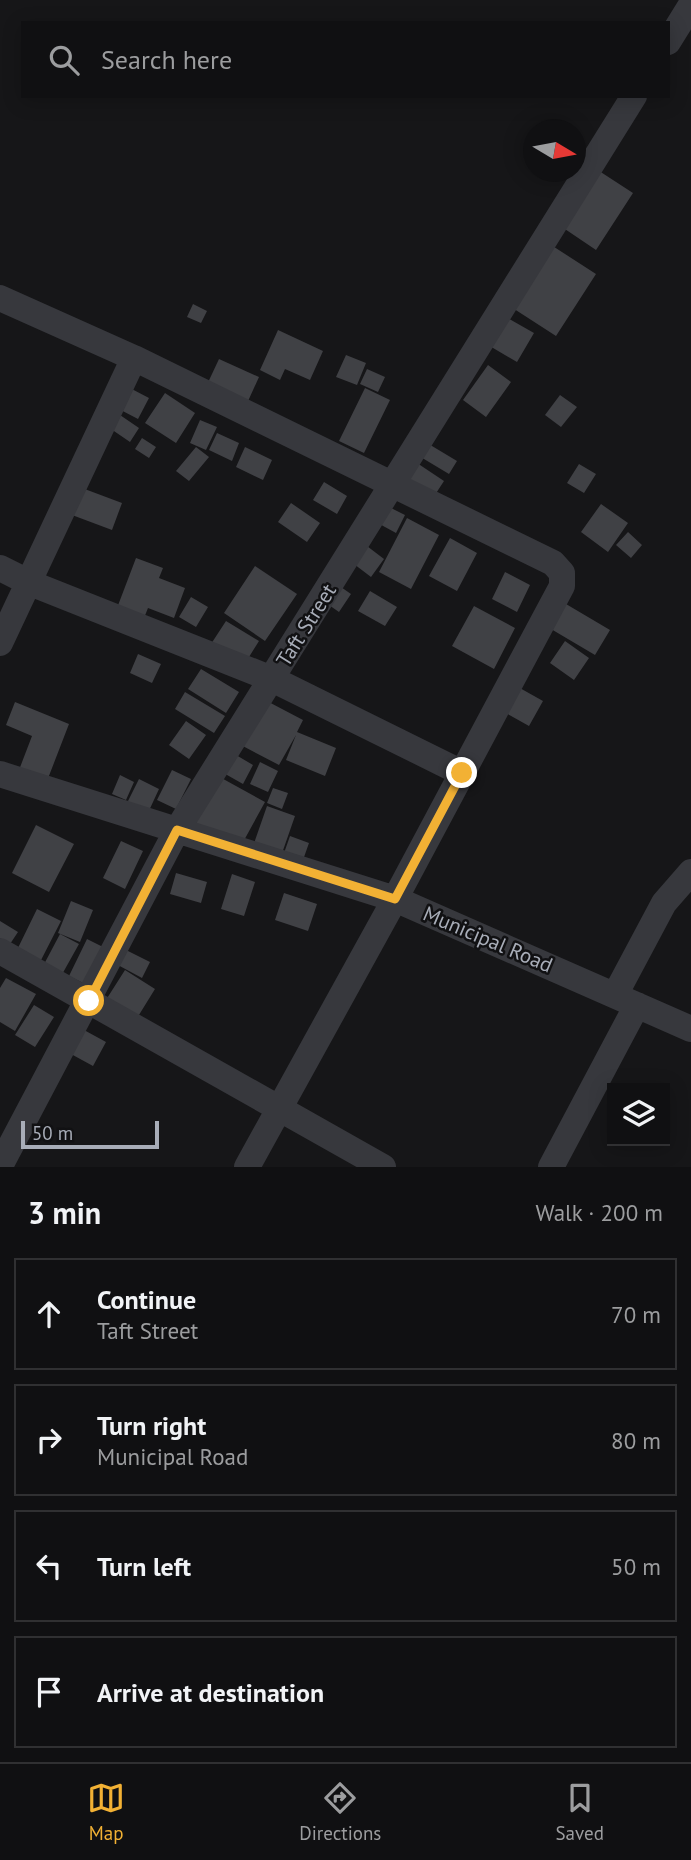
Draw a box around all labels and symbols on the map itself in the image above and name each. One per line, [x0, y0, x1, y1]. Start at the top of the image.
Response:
north arrow [523, 119, 586, 182]
street label: Taft Street [270, 579, 342, 671]
route end [446, 757, 477, 788]
street label: Municipal Road [419, 900, 557, 978]
route start [73, 985, 104, 1016]
scale bar [21, 1118, 159, 1150]

